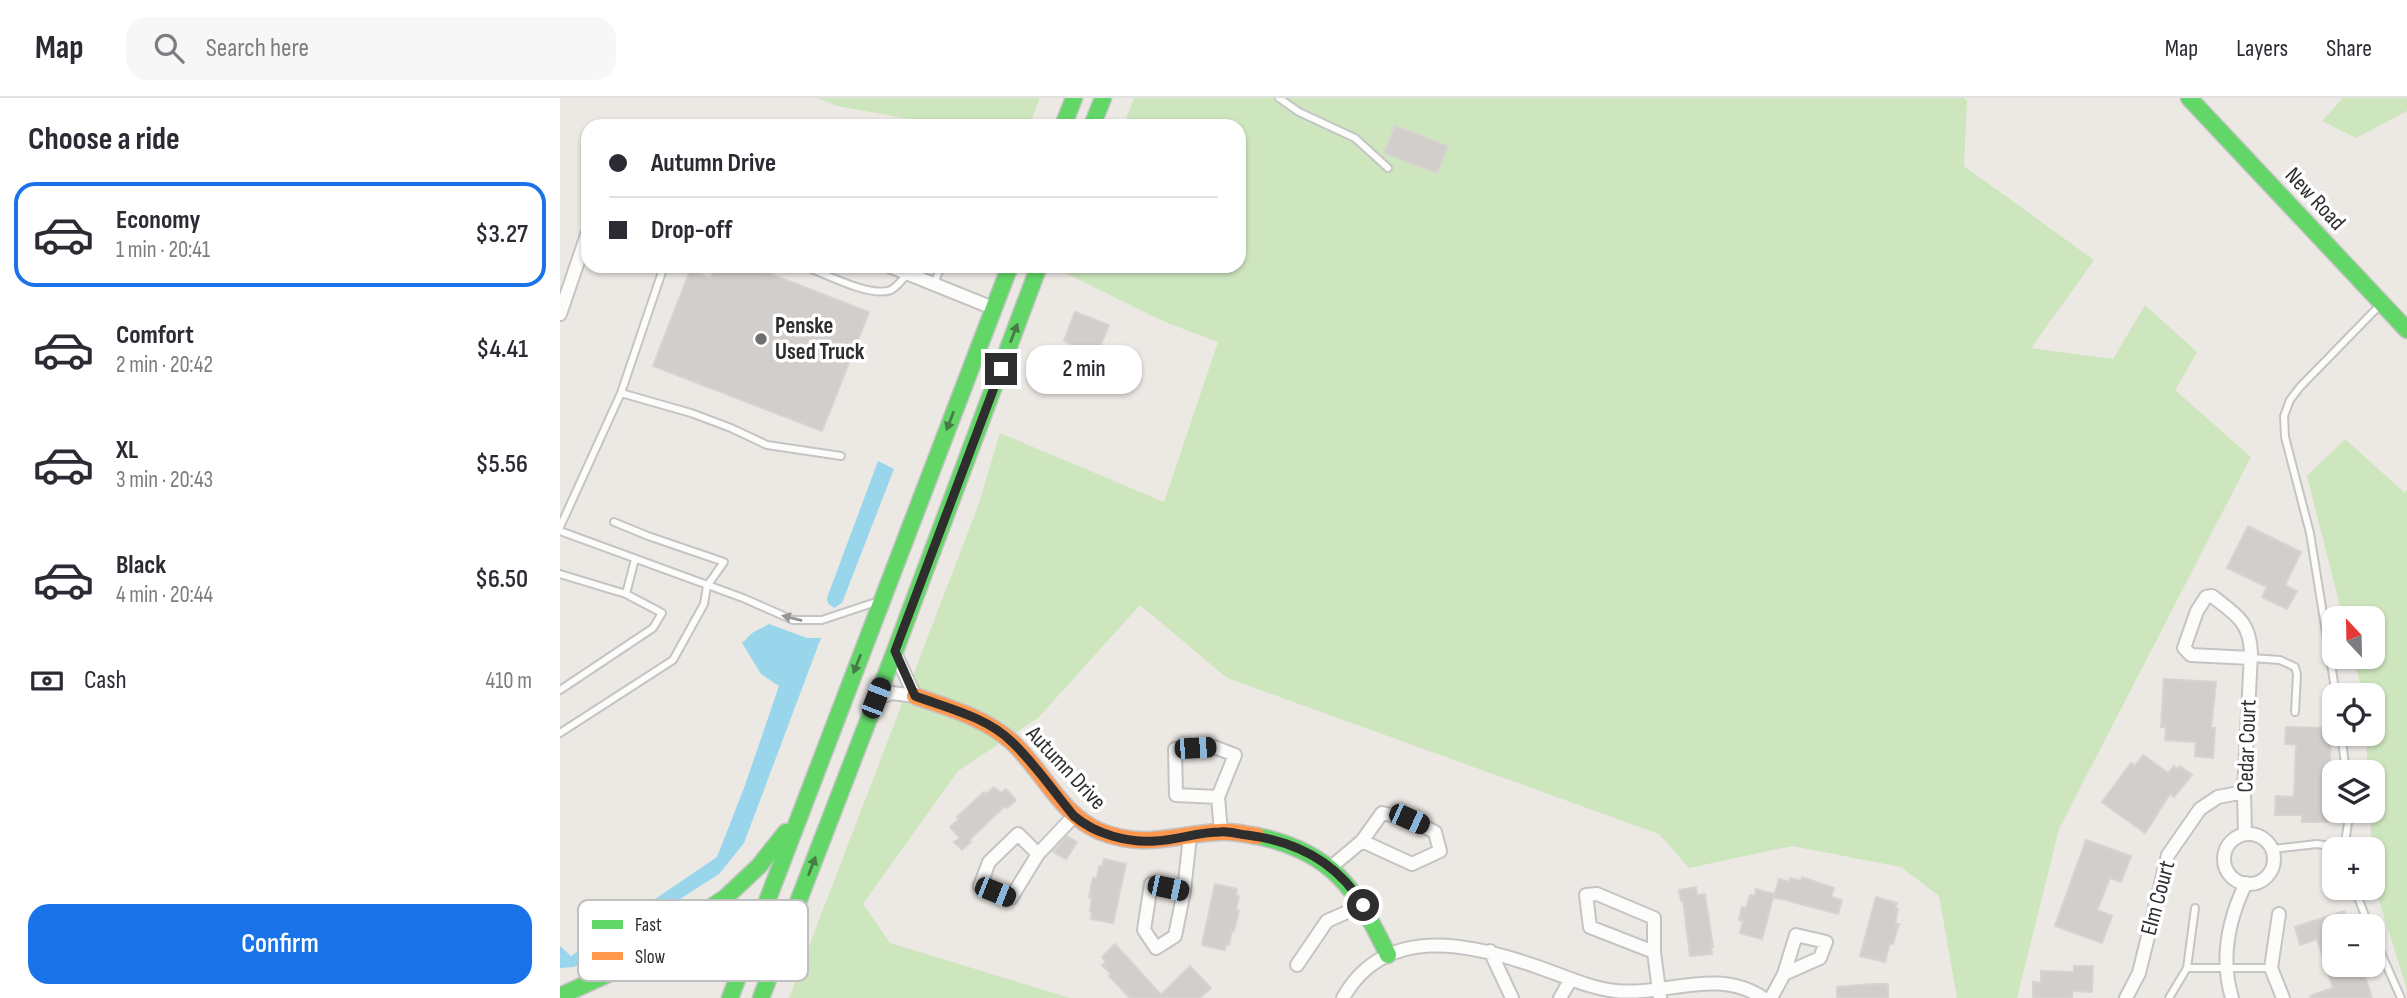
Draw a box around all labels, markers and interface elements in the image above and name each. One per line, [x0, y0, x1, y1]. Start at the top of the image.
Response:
search box [126, 17, 616, 80]
text: Map [35, 28, 84, 68]
icon: search [150, 29, 188, 67]
text: Search here [206, 33, 309, 64]
text: Map [2165, 34, 2198, 63]
text: Layers [2236, 34, 2288, 63]
text: Share [2326, 34, 2372, 63]
text: Choose a ride [28, 120, 180, 159]
text: Autumn Drive [651, 148, 776, 179]
street label: New Road [2279, 162, 2351, 236]
icon: car [32, 203, 95, 266]
text: Economy [116, 205, 200, 236]
text: Drop-off [651, 215, 732, 246]
text: $3.27 [475, 219, 528, 250]
text: 1 min · 20:41 [116, 236, 210, 264]
place label: Penske Used Truck [775, 312, 865, 366]
icon: car [32, 318, 95, 381]
text: Comfort [116, 320, 194, 351]
one-way arrow [1009, 322, 1020, 343]
marker: Penske Used Truck [753, 331, 769, 347]
text: $4.41 [476, 334, 528, 365]
callout: 2 min [1026, 344, 1141, 394]
text: 2 min · 20:42 [116, 351, 213, 379]
route end [985, 353, 1017, 385]
text: 2 min [1062, 355, 1106, 383]
one-way arrow [945, 410, 956, 431]
icon: car [32, 433, 95, 496]
text: XL [116, 435, 138, 466]
text: $5.56 [476, 449, 528, 480]
text: 3 min · 20:43 [116, 466, 213, 494]
icon: car [32, 548, 95, 611]
text: Black [116, 550, 166, 581]
text: $6.50 [475, 564, 528, 595]
text: 4 min · 20:44 [116, 581, 213, 609]
north arrow [2322, 606, 2385, 668]
map controls [2322, 606, 2385, 977]
one-way arrow [781, 612, 803, 623]
one-way arrow [851, 654, 862, 675]
icon: cash [28, 662, 66, 700]
text: Cash [84, 665, 127, 696]
text: 410 m [486, 667, 532, 695]
car [859, 675, 894, 721]
button: locate [2322, 683, 2385, 746]
street label: Cedar Court [2231, 699, 2263, 793]
street label: Autumn Drive [1019, 720, 1112, 816]
car [1174, 736, 1217, 760]
button: layers [2322, 760, 2385, 823]
car [1386, 801, 1433, 837]
button: + [2322, 837, 2385, 900]
one-way arrow [806, 855, 817, 876]
street label: Elm Court [2135, 858, 2181, 938]
car [1146, 873, 1191, 903]
car [972, 874, 1019, 910]
route start [1347, 889, 1379, 921]
legend [578, 900, 808, 981]
button: Confirm [28, 904, 532, 984]
text: Fast [635, 914, 662, 937]
button: − [2322, 914, 2385, 977]
text: Slow [635, 946, 665, 969]

